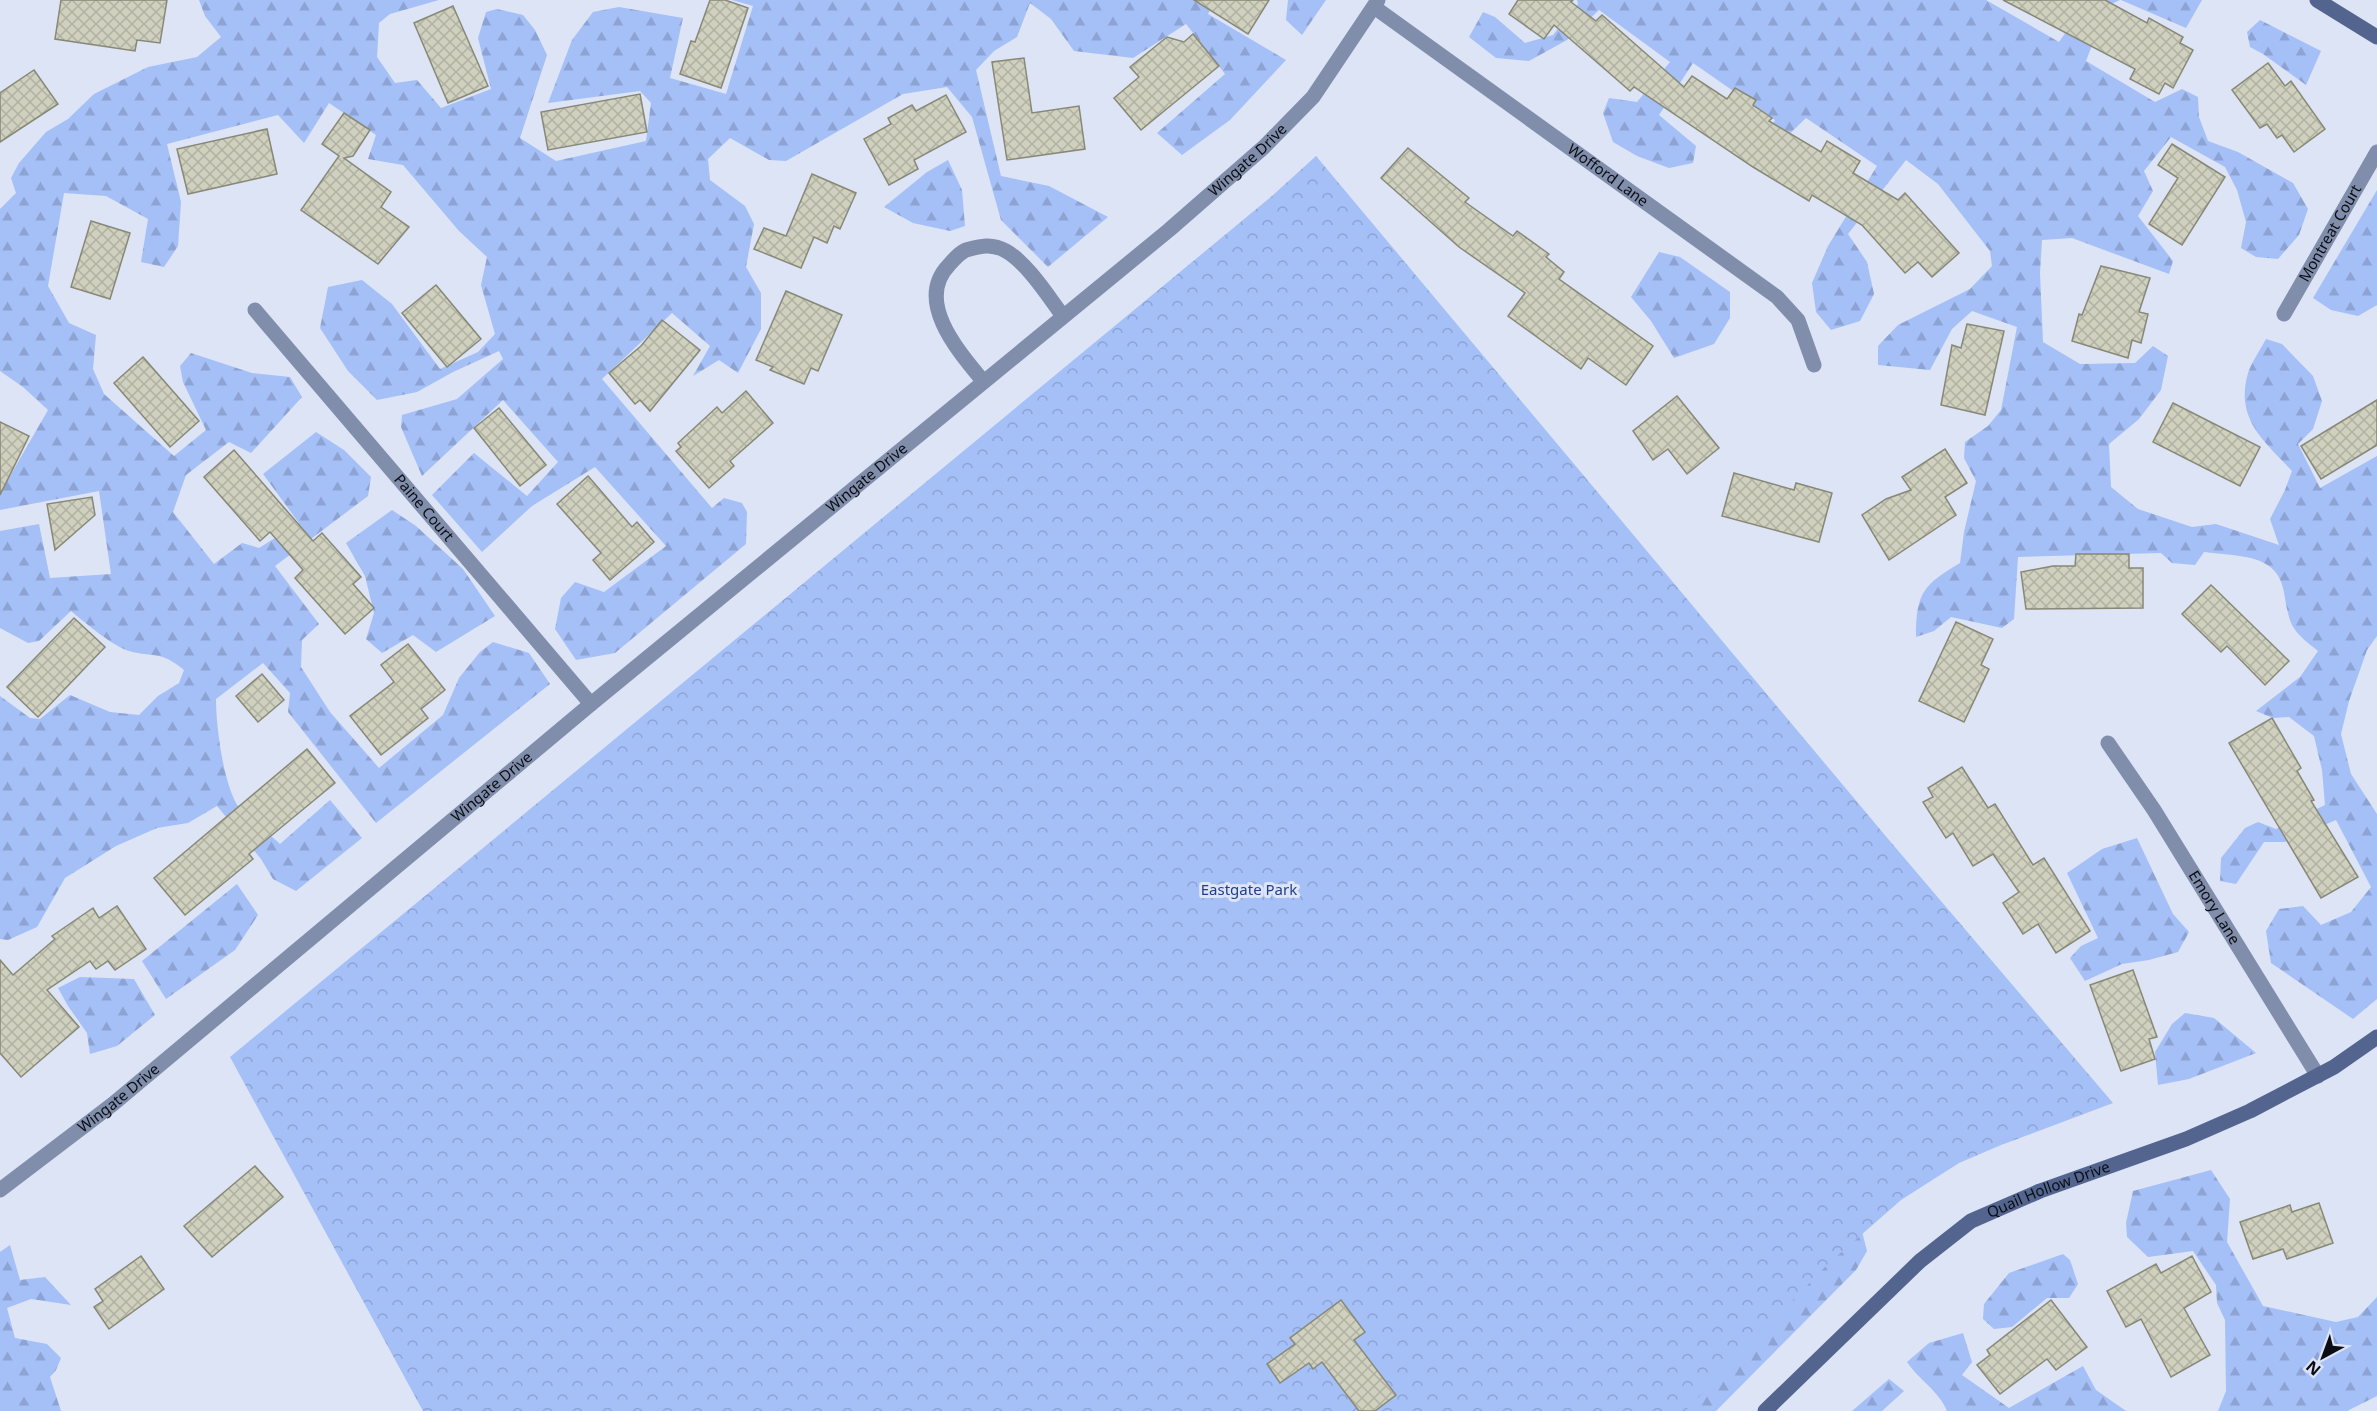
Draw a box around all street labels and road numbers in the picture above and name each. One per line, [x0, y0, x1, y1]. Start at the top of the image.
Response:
street label: Wingate Drive [1203, 119, 1291, 200]
street label: Wofford Lane [1564, 138, 1653, 210]
street label: Montreat Court [2294, 180, 2366, 285]
street label: Wingate Drive [821, 438, 911, 516]
street label: Paine Court [390, 469, 459, 545]
street label: Wingate Drive [447, 747, 536, 826]
street label: Emory Lane [2185, 866, 2245, 948]
street label: Wingate Drive [73, 1058, 163, 1137]
street label: Quail Hollow Drive [1983, 1156, 2112, 1222]

